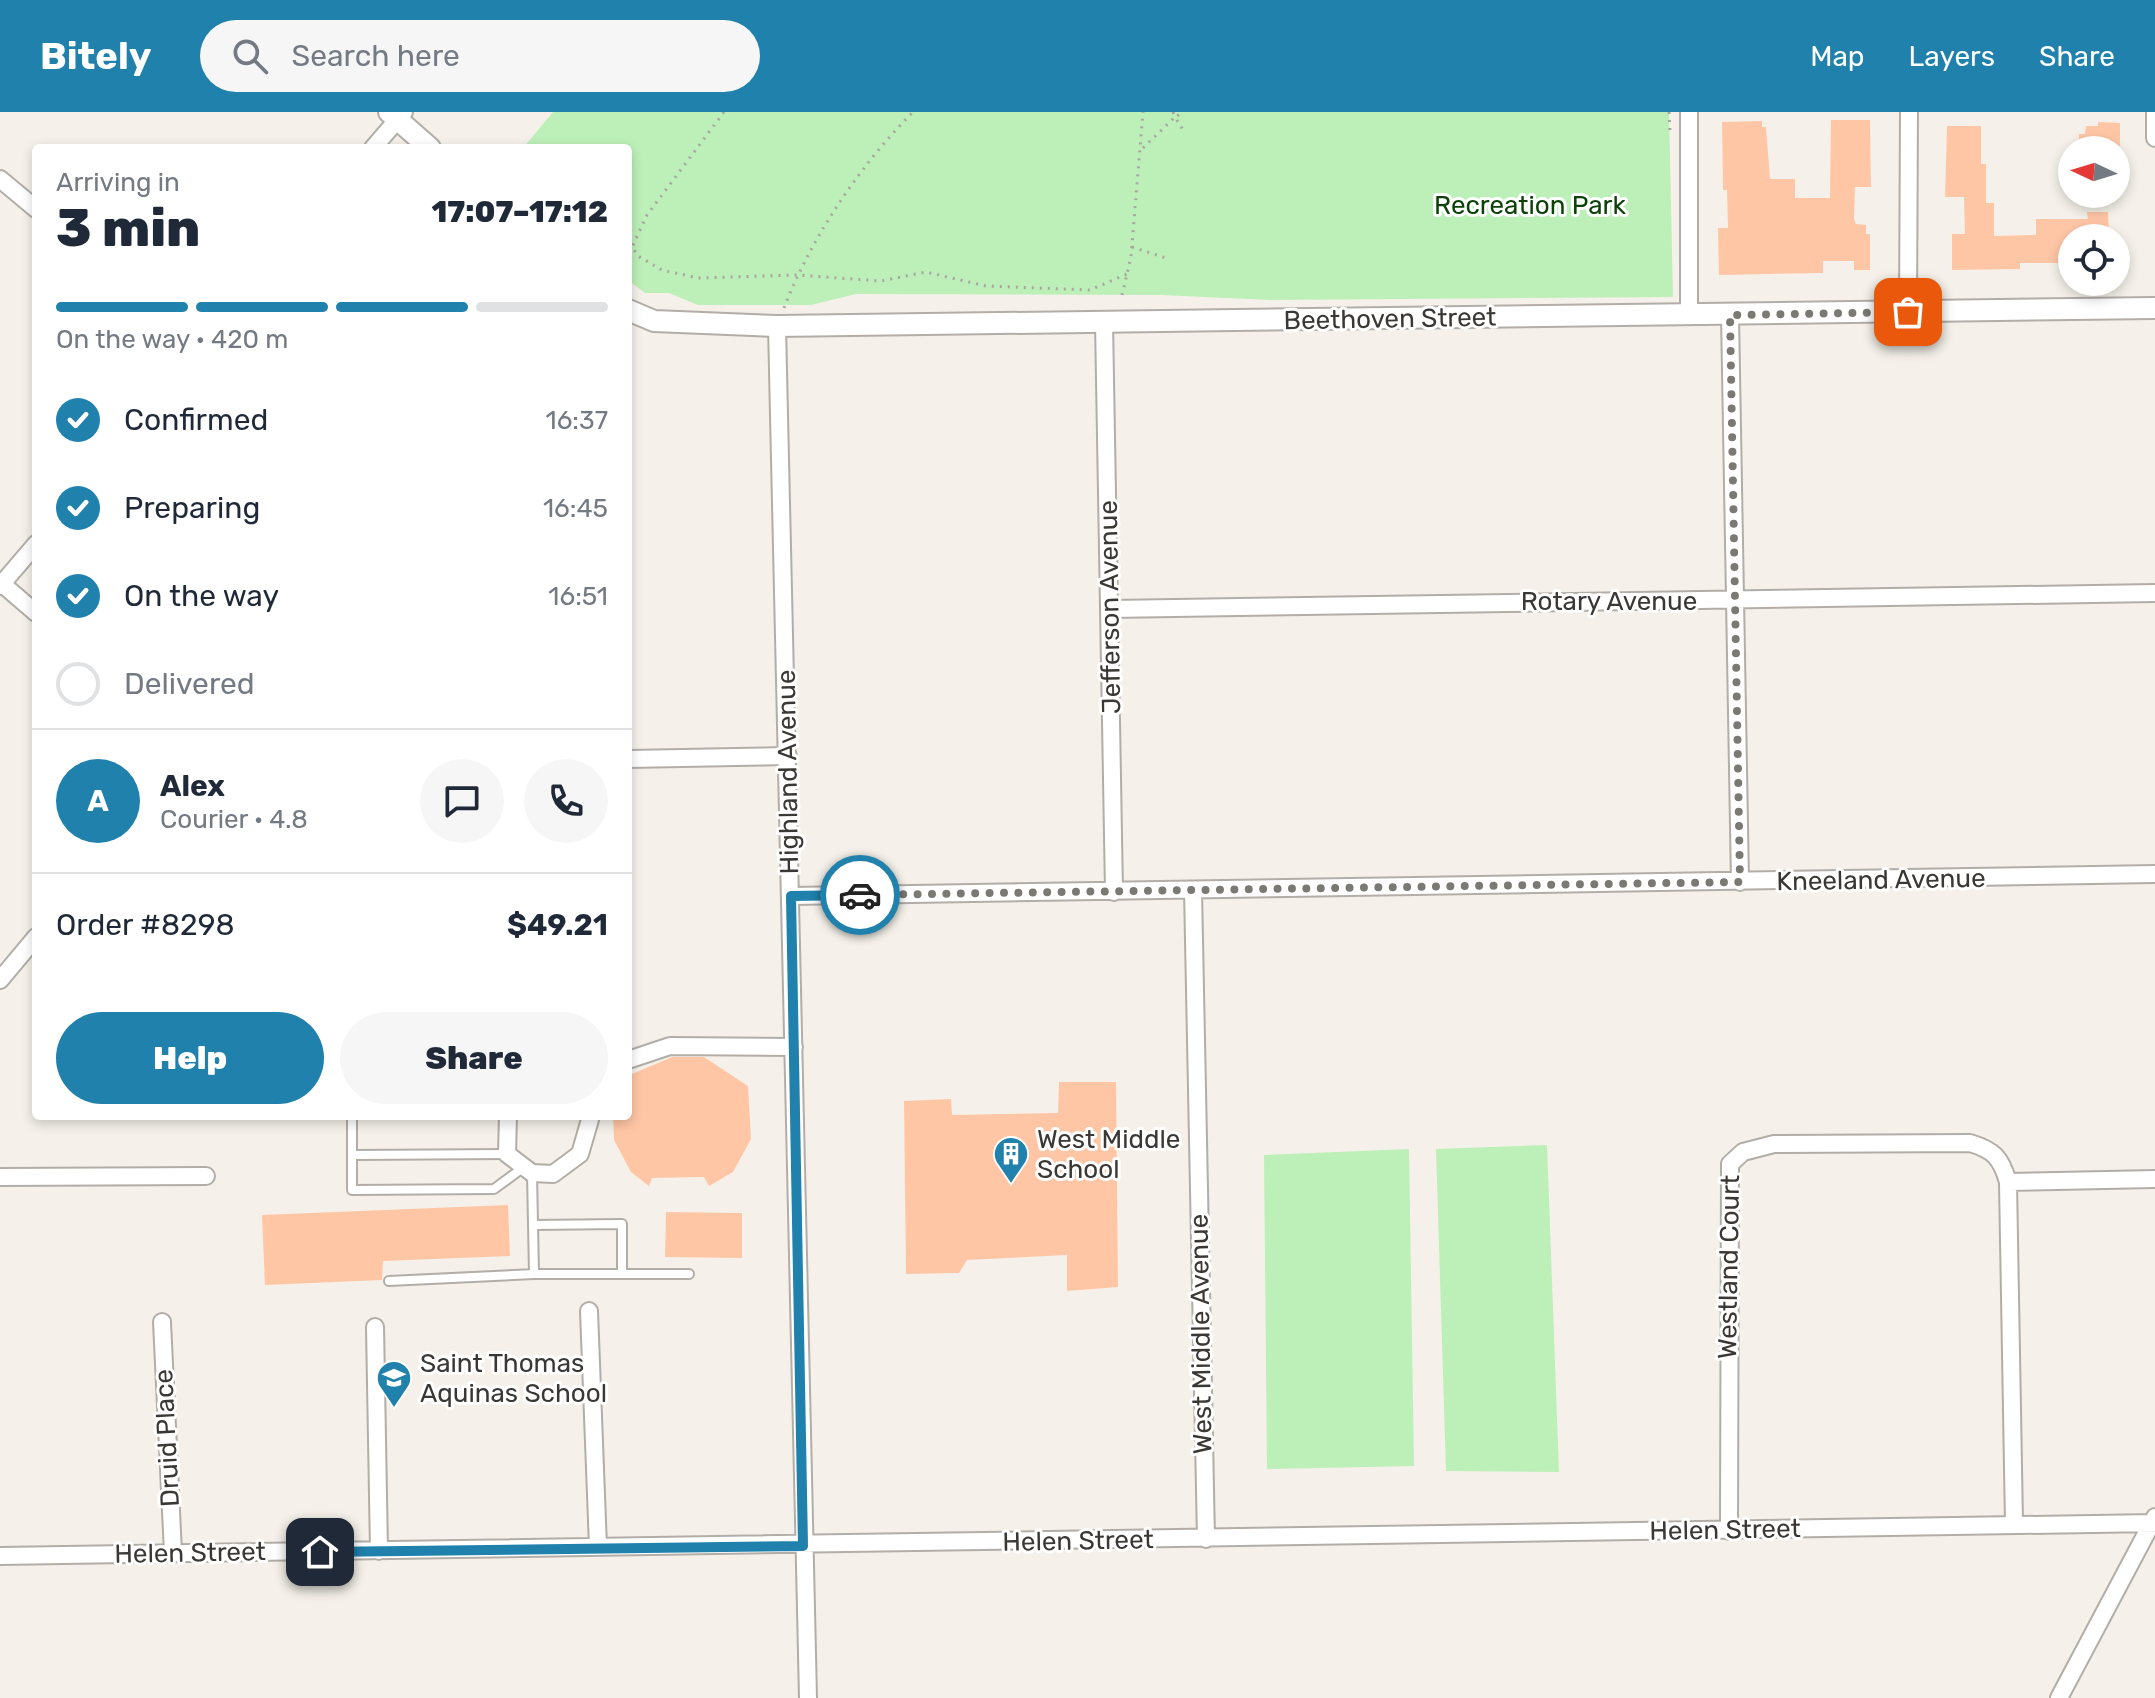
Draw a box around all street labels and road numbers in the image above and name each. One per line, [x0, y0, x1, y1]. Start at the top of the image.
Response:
street label: Beethoven Street [1283, 302, 1497, 336]
street label: Jefferson Avenue [1093, 500, 1127, 714]
street label: Rotary Avenue [1521, 586, 1697, 617]
street label: Highland Avenue [771, 669, 805, 875]
street label: Kneeland Avenue [1776, 863, 1986, 897]
street label: Westland Court [1712, 1175, 1746, 1359]
street label: West Middle Avenue [1183, 1214, 1219, 1454]
street label: Druid Place [148, 1368, 186, 1508]
street label: Helen Street [1649, 1513, 1801, 1547]
street label: Helen Street [1002, 1524, 1154, 1558]
street label: Helen Street [114, 1536, 266, 1570]

